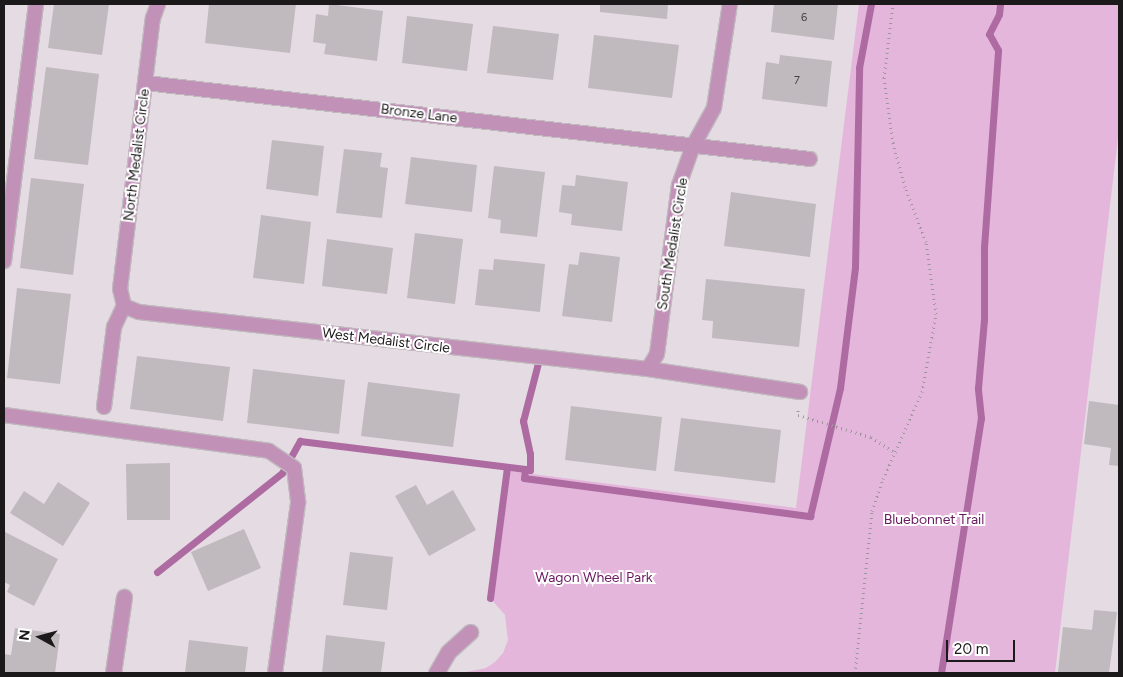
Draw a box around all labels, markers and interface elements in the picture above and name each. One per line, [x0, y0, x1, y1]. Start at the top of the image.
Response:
house number: 6 [801, 11, 807, 25]
house number: 7 [794, 74, 800, 88]
street label: North Medalist Circle [121, 88, 153, 222]
street label: Bronze Lane [380, 101, 458, 127]
street label: South Medalist Circle [654, 177, 692, 311]
street label: West Medalist Circle [321, 325, 451, 357]
park label: Bluebonnet Trail [884, 512, 984, 528]
park label: Wagon Wheel Park [535, 570, 653, 586]
north arrow [15, 612, 65, 662]
text: N [16, 629, 34, 642]
scale bar [948, 630, 1017, 662]
text: 20 m [954, 640, 988, 658]

